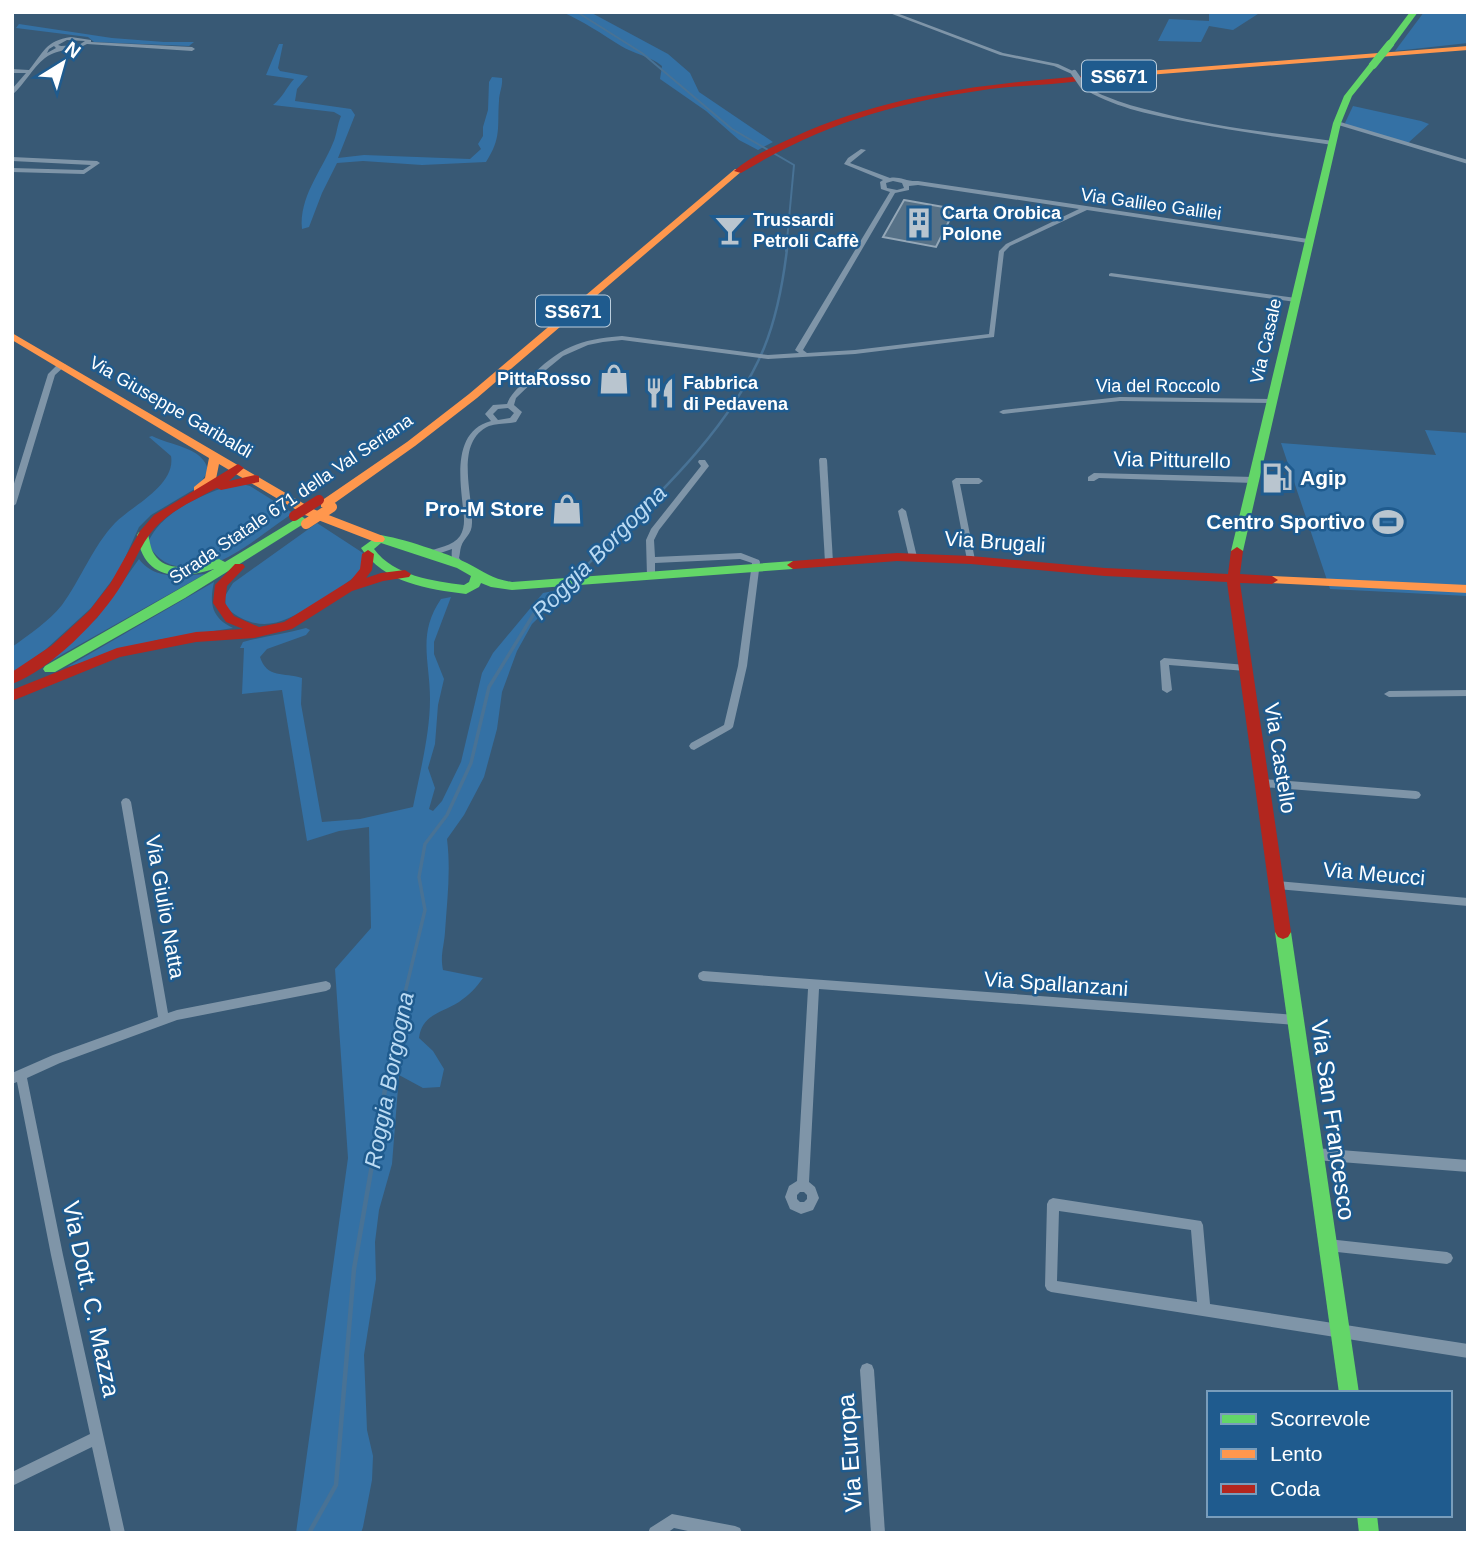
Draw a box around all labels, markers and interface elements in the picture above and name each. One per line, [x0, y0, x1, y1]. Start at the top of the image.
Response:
north arrow [28, 28, 98, 98]
text: N [61, 37, 85, 62]
road number: SS671 [1082, 60, 1156, 92]
street label: Via Galileo Galilei [1079, 184, 1223, 224]
place label: Carta Orobica Polone [942, 203, 1062, 244]
building icon: Carta Orobica Polone [902, 206, 936, 240]
place label: Trussardi Petroli Caffè [753, 210, 859, 251]
bar icon: Trussardi Petroli Caffè [713, 213, 747, 247]
road number: SS671 [536, 296, 610, 326]
street label: Via Casale [1247, 296, 1285, 386]
street label: Via Giuseppe Garibaldi [86, 352, 256, 462]
shop icon: PittaRosso [597, 362, 631, 396]
place label: PittaRosso [497, 369, 591, 389]
place label: Fabbrica di Pedavena [683, 373, 789, 414]
restaurant icon: Fabbrica di Pedavena [643, 376, 677, 410]
street label: Via del Roccolo [1096, 376, 1220, 396]
street label: Strada Statale 671 della Val Seriana [166, 409, 417, 588]
street label: Via Pitturello [1113, 447, 1231, 472]
fuel station icon: Agip [1260, 461, 1294, 495]
place label: Agip [1300, 466, 1347, 489]
water label: Roggia Borgogna [527, 480, 671, 624]
shop icon: Pro-M Store [550, 492, 584, 526]
place label: Pro-M Store [425, 497, 544, 520]
sports icon: Centro Sportivo [1371, 505, 1405, 539]
place label: Centro Sportivo [1206, 510, 1365, 533]
street label: Via Brugali [944, 526, 1046, 557]
street label: Via Castello [1260, 701, 1301, 815]
street label: Via Giulio Natta [142, 833, 190, 981]
street label: Via Meucci [1322, 858, 1426, 889]
street label: Via Spallanzani [983, 967, 1129, 1000]
water label: Roggia Borgogna [359, 990, 419, 1170]
street label: Via San Francesco [1306, 1018, 1361, 1222]
street label: Via Dott. C. Mazza [58, 1198, 126, 1400]
legend [1207, 1391, 1452, 1517]
street label: Via Europa [832, 1392, 867, 1513]
text: Scorrevole [1270, 1407, 1370, 1430]
text: Lento [1270, 1442, 1323, 1465]
text: Coda [1270, 1477, 1321, 1500]

